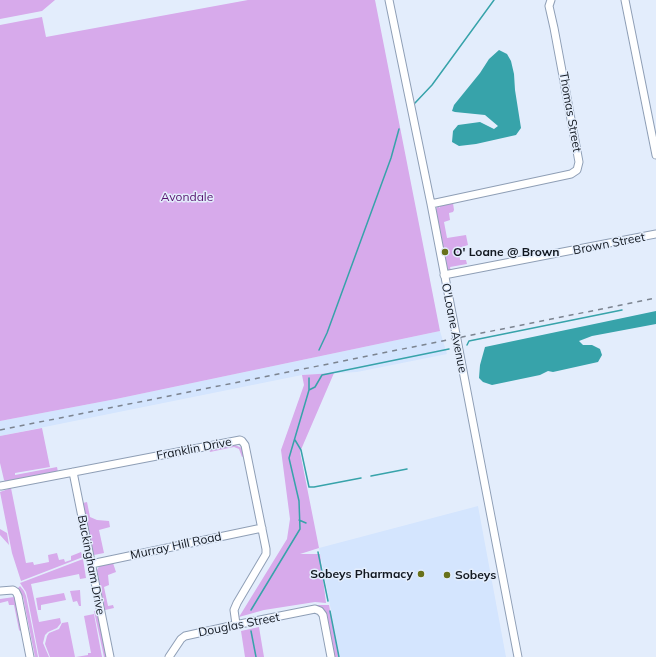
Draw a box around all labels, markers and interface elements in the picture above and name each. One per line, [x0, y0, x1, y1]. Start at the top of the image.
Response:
street label: Thomas Street [556, 71, 584, 153]
park label: Avondale [161, 190, 213, 204]
street label: Brown Street [572, 230, 646, 258]
place label: O' Loane @ Brown [453, 245, 560, 259]
marker: O' Loane @ Brown [440, 247, 450, 257]
street label: O'Loane Avenue [438, 282, 470, 374]
street label: Franklin Drive [155, 435, 233, 463]
street label: Buckingham Drive [74, 514, 108, 616]
street label: Murray Hill Road [129, 529, 223, 563]
place label: Sobeys Pharmacy [310, 567, 413, 581]
place label: Sobeys [455, 568, 496, 582]
marker: Sobeys Pharmacy [416, 569, 426, 579]
marker: Sobeys [442, 570, 452, 580]
street label: Douglas Street [197, 610, 281, 640]

